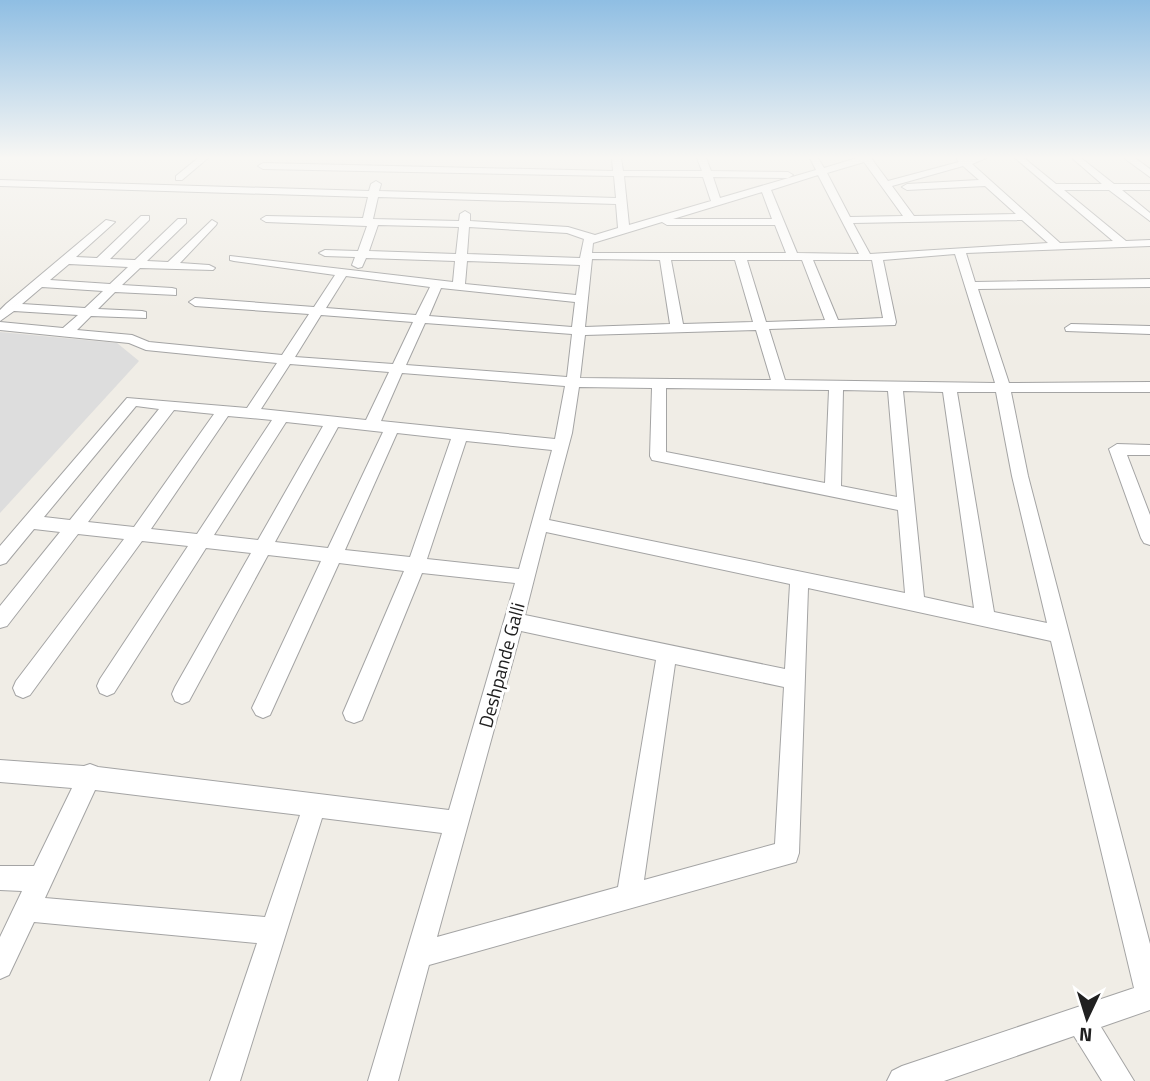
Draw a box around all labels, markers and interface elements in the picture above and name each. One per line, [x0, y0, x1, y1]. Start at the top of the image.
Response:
street label: Deshpande Galli [470, 599, 532, 731]
north arrow [1052, 983, 1122, 1053]
text: N [1078, 1021, 1093, 1050]

